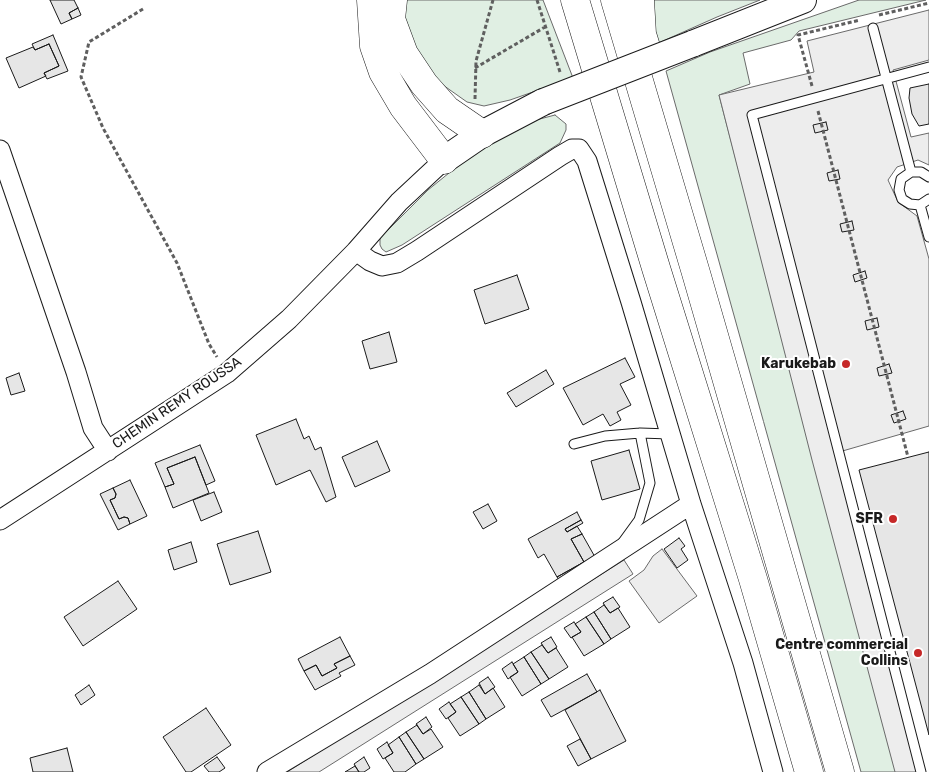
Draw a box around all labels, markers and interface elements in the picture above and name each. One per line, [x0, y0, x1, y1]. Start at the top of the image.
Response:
street label: CHEMIN REMY ROUSSA [109, 353, 245, 453]
place label: Karukebab [761, 356, 836, 372]
marker: Karukebab [840, 358, 852, 370]
place label: SFR [855, 511, 883, 527]
marker: SFR [887, 513, 899, 525]
place label: Centre commercial Collins [775, 637, 908, 670]
marker: Centre commercial Collins [912, 647, 924, 659]

